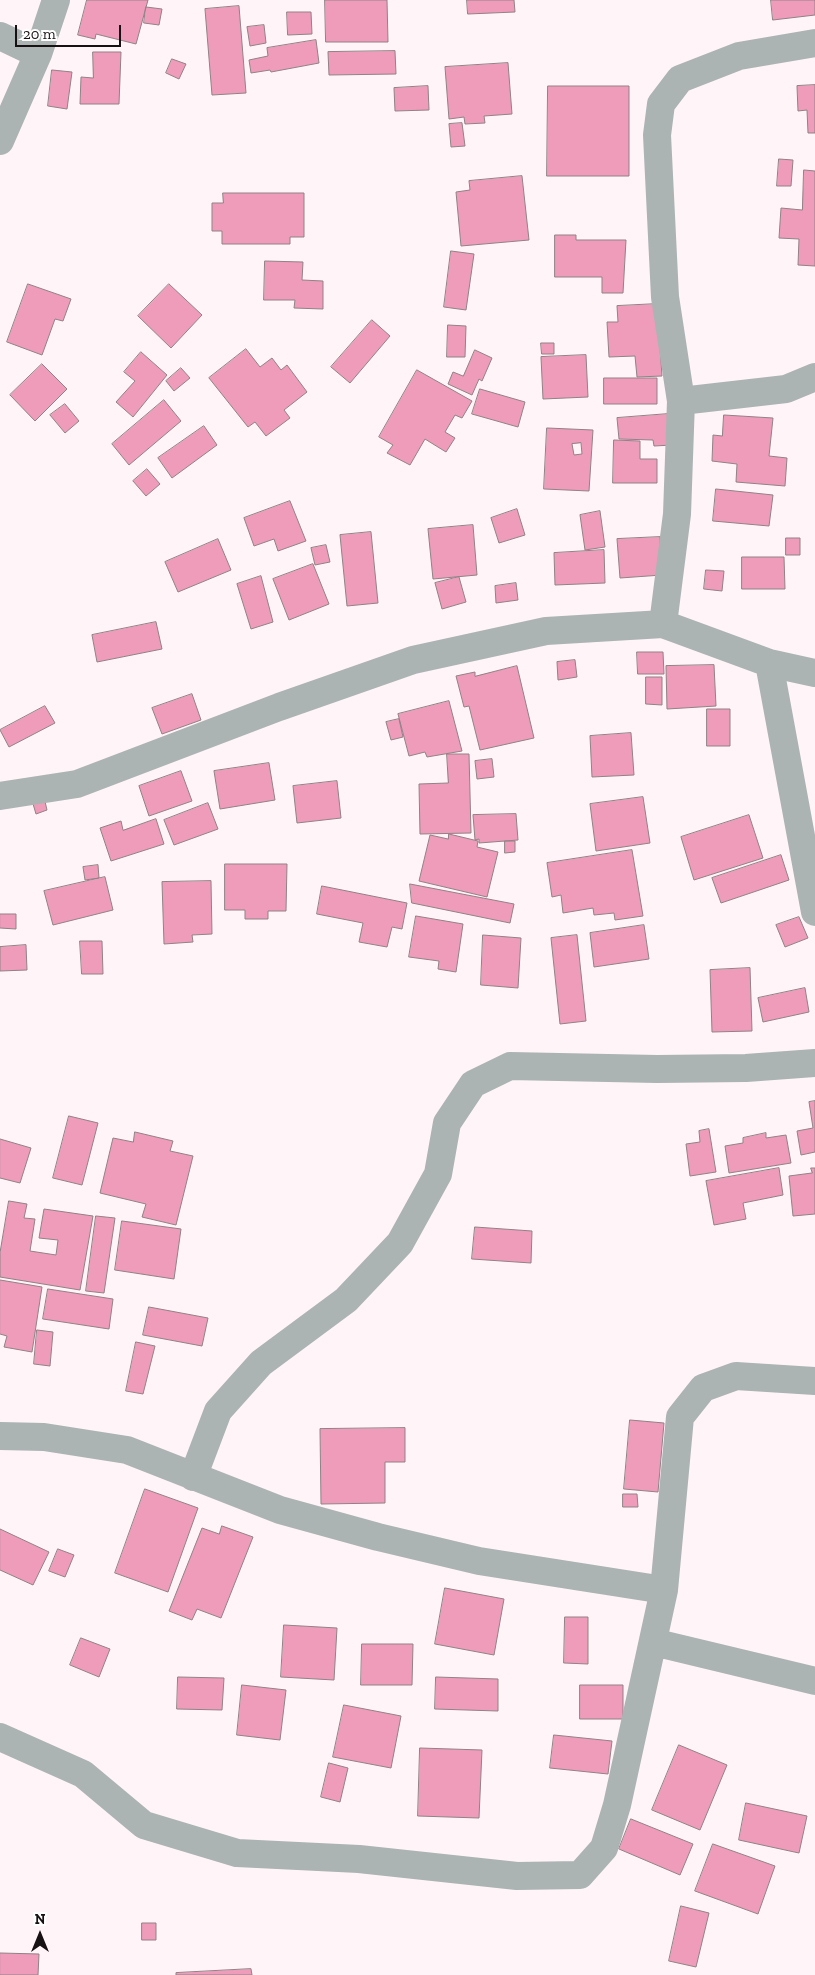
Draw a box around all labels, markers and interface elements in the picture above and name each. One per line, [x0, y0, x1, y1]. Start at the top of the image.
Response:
scale bar [18, 15, 124, 47]
text: 20 m [23, 25, 56, 43]
north arrow [15, 1910, 65, 1960]
text: N [35, 1911, 45, 1928]

